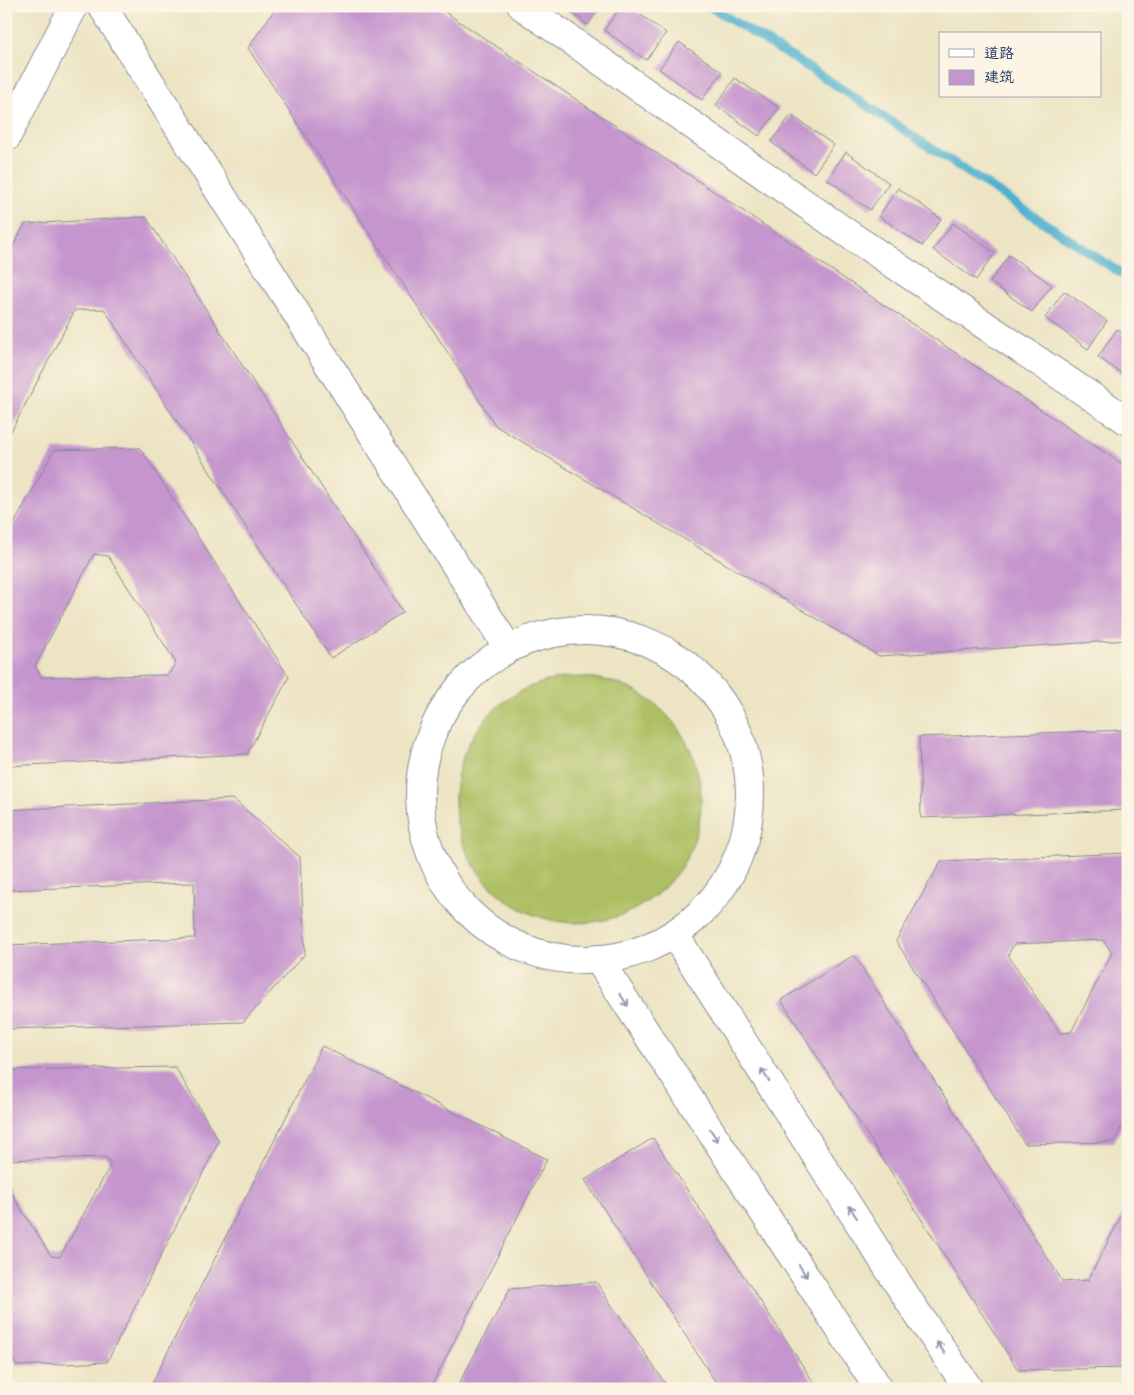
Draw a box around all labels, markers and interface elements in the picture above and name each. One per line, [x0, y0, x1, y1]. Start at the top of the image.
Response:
legend [939, 32, 1102, 98]
text: 道路 [984, 43, 1014, 62]
text: 建筑 [984, 67, 1014, 86]
one-way arrow [620, 992, 630, 1006]
one-way arrow [760, 1069, 770, 1083]
one-way arrow [709, 1128, 719, 1142]
one-way arrow [847, 1205, 858, 1219]
one-way arrow [798, 1264, 808, 1278]
one-way arrow [936, 1342, 946, 1356]

